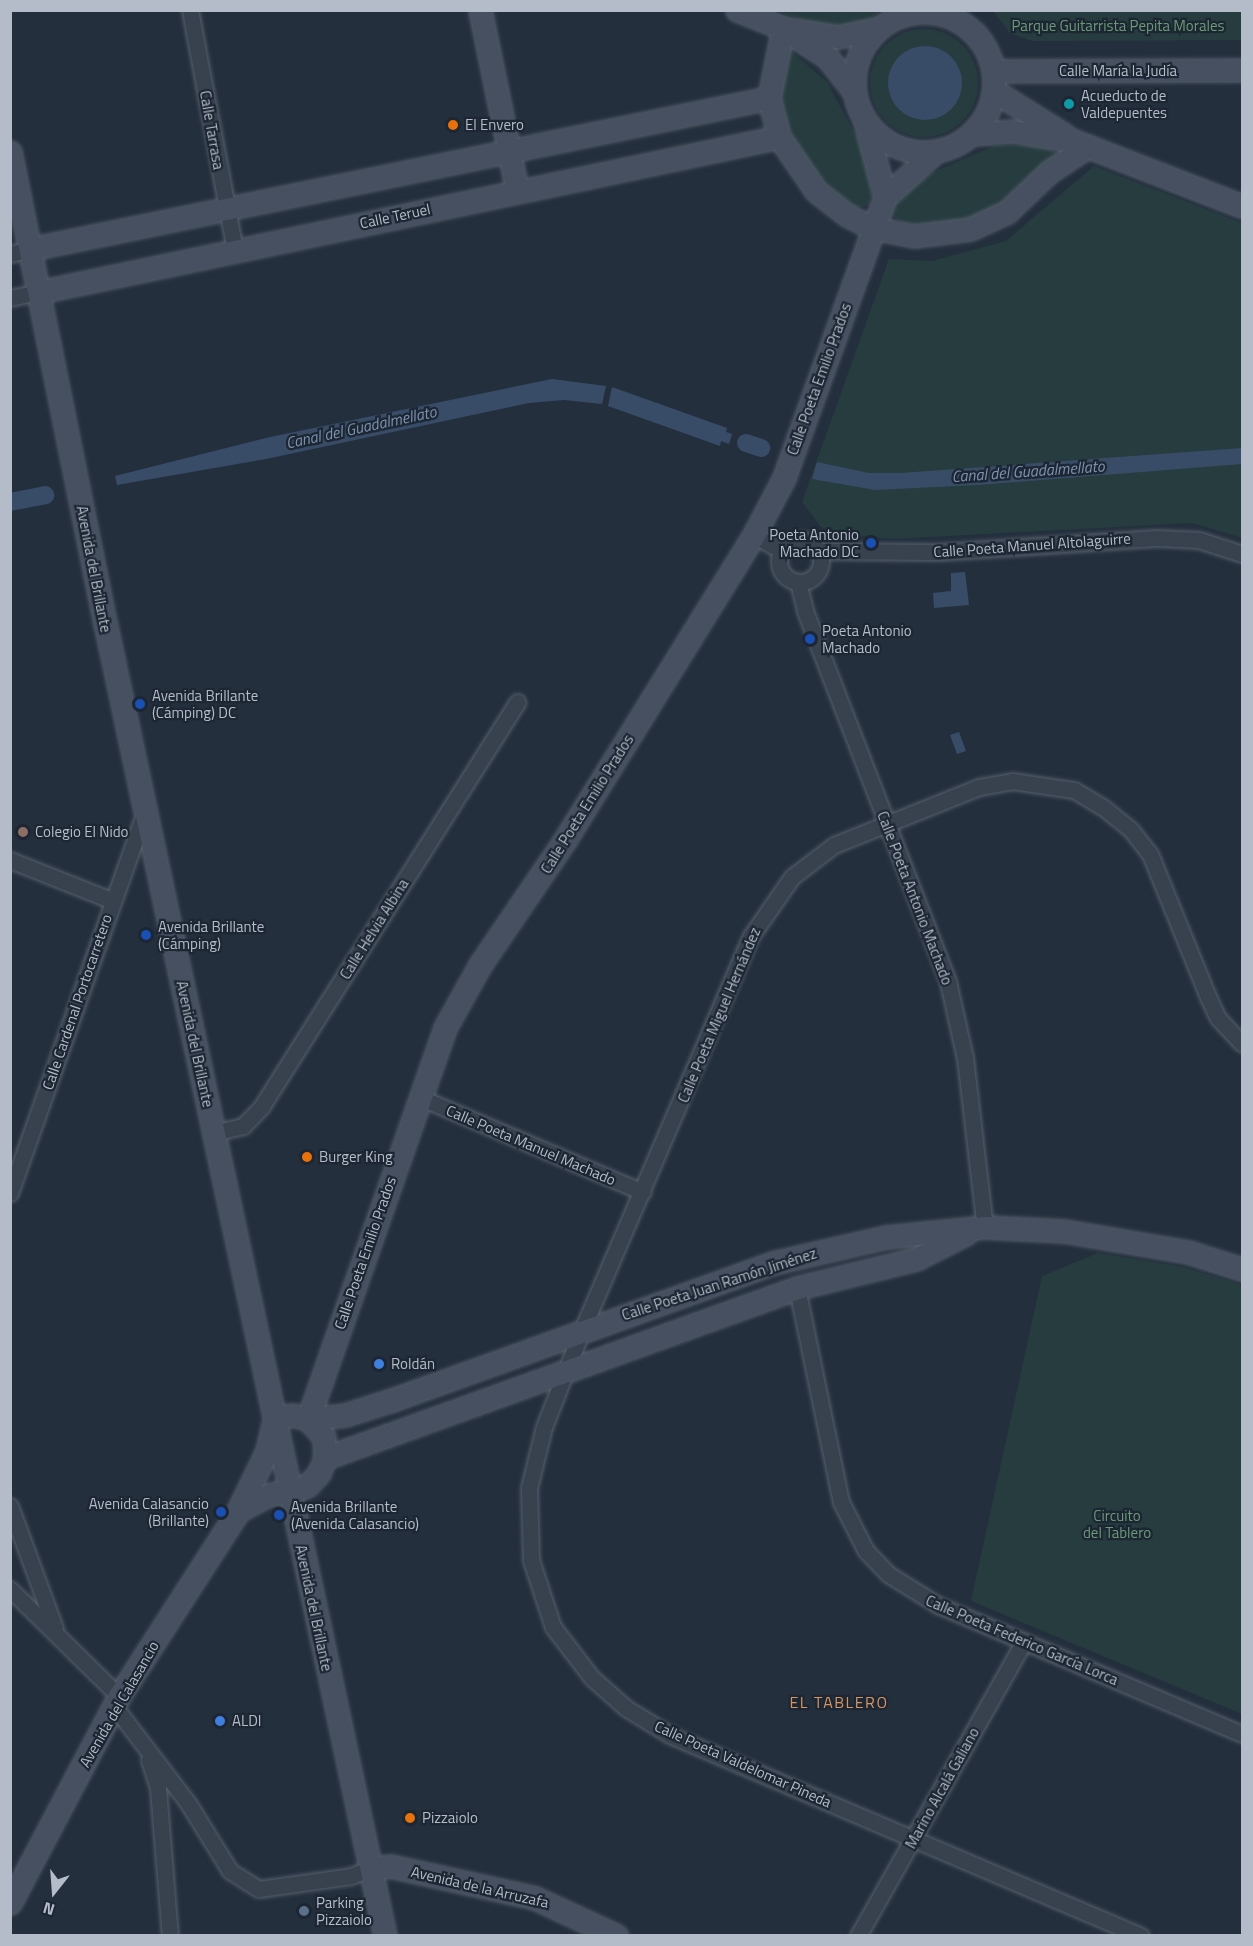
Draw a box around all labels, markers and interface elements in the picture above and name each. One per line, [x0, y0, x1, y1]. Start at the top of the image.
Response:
park label: Parque Guitarrista Pepita Morales [1012, 17, 1224, 35]
street label: Calle María la Judía [1059, 62, 1177, 80]
place label: Acueducto de Valdepuentes [1081, 86, 1167, 121]
street label: Calle Tarrasa [196, 89, 228, 171]
marker: Acueducto de Valdepuentes [1062, 97, 1076, 111]
place label: El Envero [465, 116, 524, 134]
marker: El Envero [446, 118, 460, 132]
street label: Calle Teruel [358, 200, 432, 232]
street label: Calle Poeta Emilio Prados [783, 301, 855, 457]
water label: Canal del Guadalmellato [284, 402, 438, 452]
water label: Canal del Guadalmellato [951, 456, 1105, 486]
street label: Avenida del Brillante [73, 504, 115, 634]
place label: Poeta Antonio Machado DC [769, 525, 859, 560]
street label: Calle Poeta Manuel Altolaguirre [933, 529, 1131, 561]
marker: Poeta Antonio Machado DC [864, 536, 878, 550]
place label: Poeta Antonio Machado [822, 621, 912, 656]
marker: Poeta Antonio Machado [803, 632, 817, 646]
place label: Avenida Brillante (Cámping) DC [152, 686, 258, 721]
marker: Avenida Brillante (Cámping) DC [133, 697, 147, 711]
street label: Calle Poeta Emilio Prados [537, 731, 637, 877]
street label: Calle Poeta Antonio Machado [874, 809, 956, 987]
place label: Colegio El Nido [35, 823, 129, 841]
marker: Colegio El Nido [16, 825, 30, 839]
street label: Calle Helvia Albina [336, 875, 412, 983]
street label: Calle Cardenal Portocarretero [38, 912, 116, 1092]
place label: Avenida Brillante (Cámping) [158, 917, 264, 952]
street label: Calle Poeta Miguel Hernández [674, 925, 764, 1105]
marker: Avenida Brillante (Cámping) [139, 928, 153, 942]
street label: Avenida del Brillante [173, 979, 217, 1109]
street label: Calle Poeta Manuel Machado [444, 1101, 618, 1189]
place label: Burger King [319, 1148, 393, 1166]
marker: Burger King [300, 1150, 314, 1164]
street label: Calle Poeta Emilio Prados [330, 1174, 400, 1332]
street label: Calle Poeta Juan Ramón Jiménez [619, 1244, 819, 1324]
place label: Roldán [391, 1355, 435, 1373]
marker: Roldán [372, 1357, 386, 1371]
place label: Avenida Calasancio (Brillante) [89, 1494, 209, 1529]
place label: Avenida Brillante (Avenida Calasancio) [291, 1497, 419, 1532]
marker: Avenida Calasancio (Brillante) [214, 1505, 228, 1519]
park label: Circuito del Tablero [1083, 1506, 1151, 1541]
marker: Avenida Brillante (Avenida Calasancio) [272, 1508, 286, 1522]
street label: Avenida del Brillante [292, 1543, 336, 1673]
street label: Calle Poeta Federico García Lorca [923, 1591, 1121, 1689]
street label: Avenida del Calasancio [76, 1638, 162, 1770]
district label: EL TABLERO [789, 1692, 889, 1712]
place label: ALDI [232, 1712, 261, 1730]
marker: ALDI [213, 1714, 227, 1728]
street label: Calle Poeta Valdelomar Pineda [652, 1717, 834, 1811]
street label: Marino Alcalá Galiano [901, 1724, 983, 1852]
place label: Pizzaiolo [422, 1809, 478, 1827]
marker: Pizzaiolo [403, 1811, 417, 1825]
north arrow [24, 1862, 84, 1922]
street label: Avenida de la Arruzafa [409, 1862, 551, 1912]
place label: Parking Pizzaiolo [316, 1893, 372, 1928]
text: N [40, 1896, 58, 1922]
marker: Parking Pizzaiolo [297, 1904, 311, 1918]

